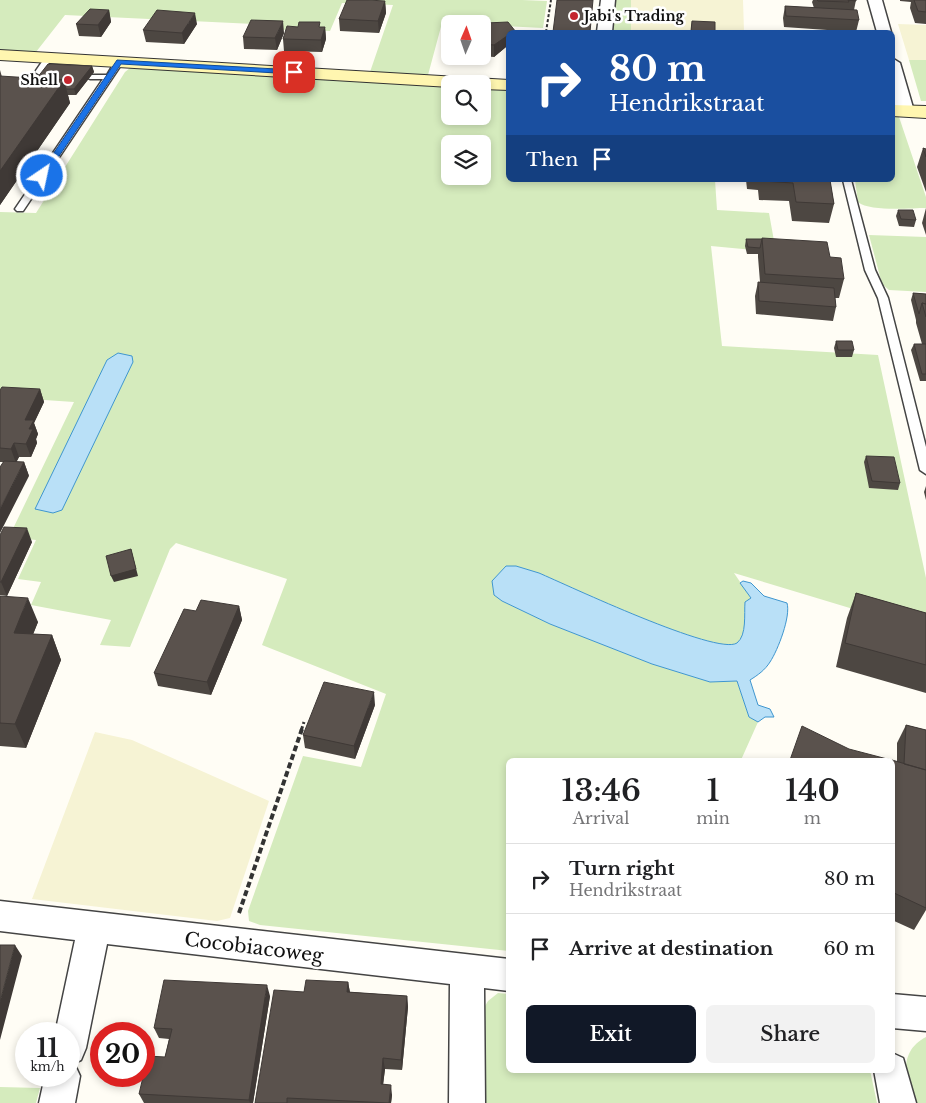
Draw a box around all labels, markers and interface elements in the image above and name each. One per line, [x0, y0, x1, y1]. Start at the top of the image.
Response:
place label: Jabi's Trading [581, 7, 685, 25]
marker: Jabi's Trading [568, 10, 580, 22]
north arrow [441, 15, 491, 65]
map controls [441, 15, 491, 185]
text: 80 m [609, 47, 706, 90]
icon: right [526, 50, 591, 115]
pin [273, 51, 315, 93]
icon: arrive [280, 58, 308, 86]
place label: Shell [21, 71, 58, 89]
marker: Shell [62, 74, 74, 86]
button: search [441, 75, 491, 125]
text: Hendrikstraat [609, 90, 764, 117]
button: layers [441, 135, 491, 185]
icon: arrive [588, 145, 616, 173]
text: Then [526, 148, 578, 171]
position arrow [15, 149, 67, 201]
text: 13:46 [561, 772, 641, 809]
text: 1 [706, 772, 720, 809]
text: 140 [785, 772, 840, 809]
text: Arrival [573, 808, 629, 828]
text: min [696, 808, 730, 828]
text: m [804, 808, 821, 828]
text: Turn right [569, 857, 675, 880]
icon: right [526, 865, 554, 893]
text: 80 m [824, 867, 875, 890]
text: Hendrikstraat [569, 880, 682, 900]
street label: Cocobiacoweg [183, 928, 325, 968]
icon: arrive [526, 935, 554, 963]
text: Arrive at destination [569, 937, 773, 960]
text: 60 m [823, 937, 875, 960]
button: Exit [526, 1005, 696, 1063]
button: Share [706, 1005, 875, 1063]
speed limit sign: 20 [90, 1022, 155, 1087]
text: 11 [37, 1033, 58, 1064]
text: km/h [30, 1059, 65, 1074]

